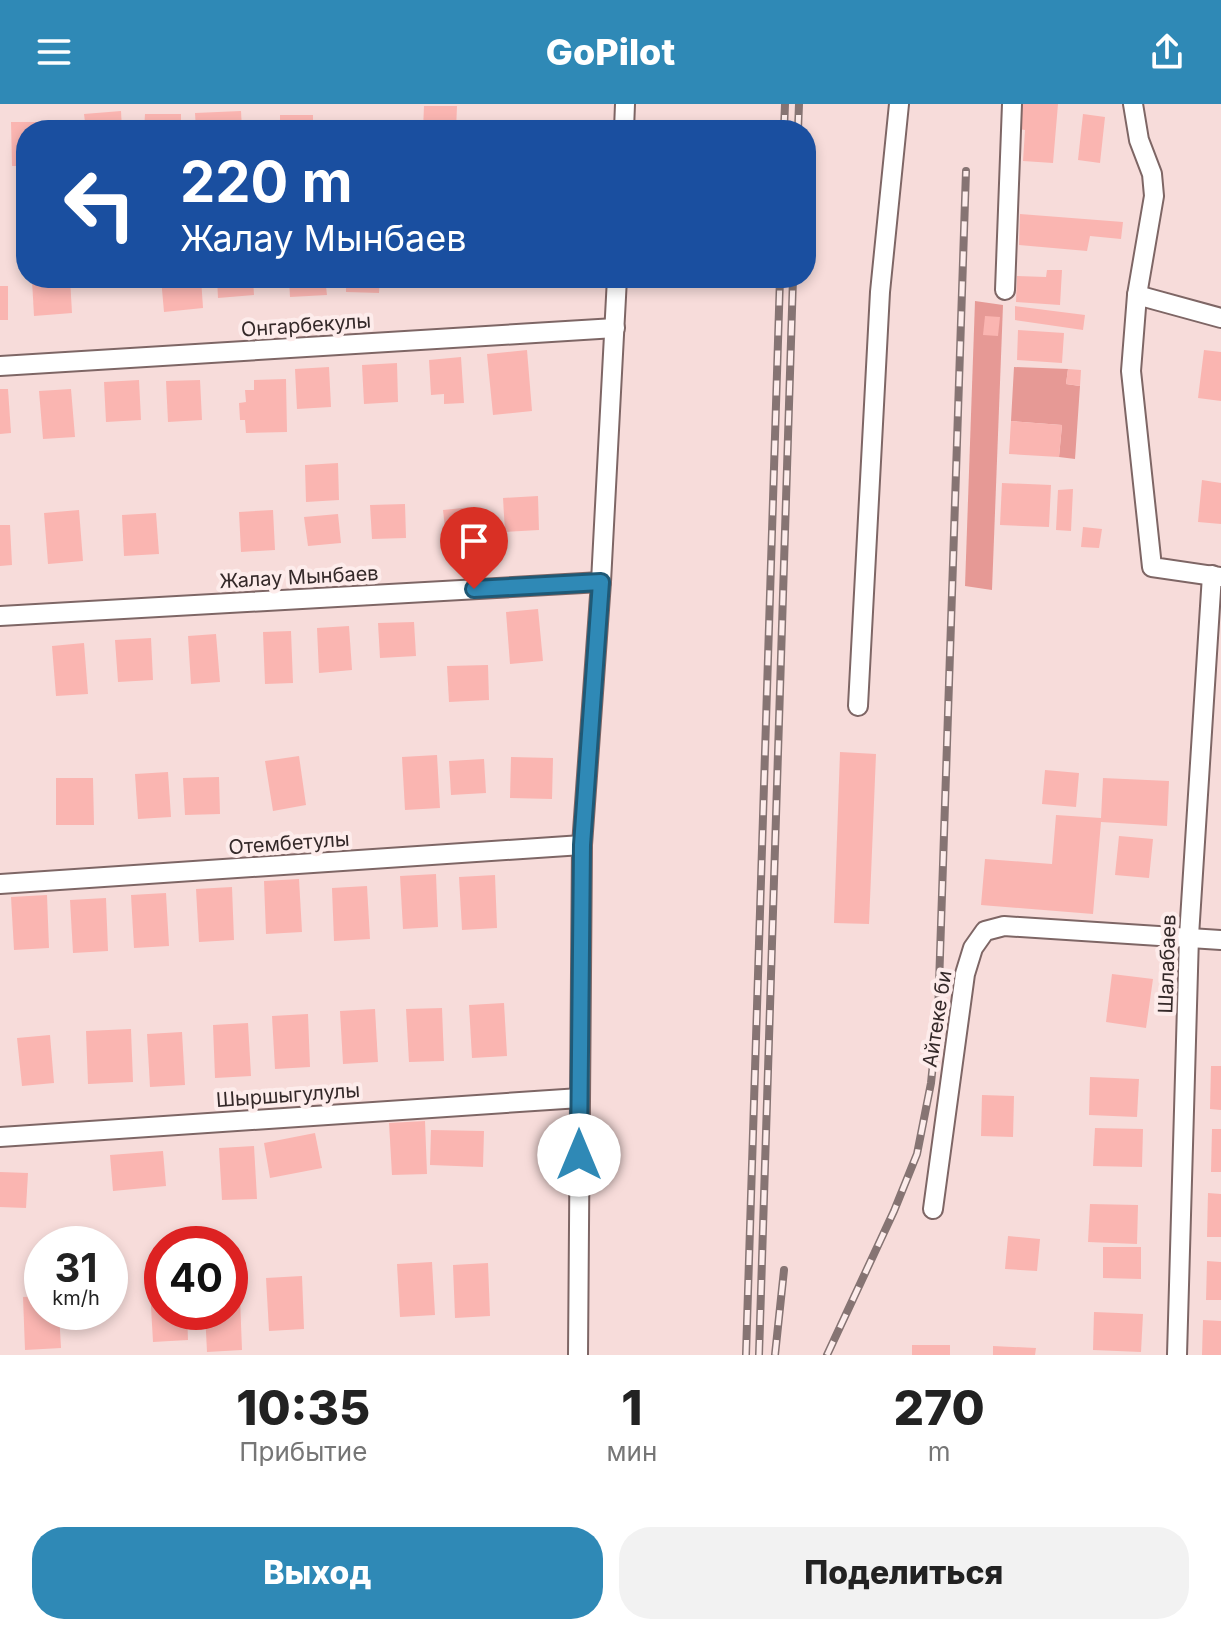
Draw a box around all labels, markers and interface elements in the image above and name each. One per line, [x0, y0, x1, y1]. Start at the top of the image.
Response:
icon: menu [32, 30, 76, 74]
text: GoPilot [546, 30, 675, 74]
icon: share [1145, 30, 1189, 74]
text: 220 m [180, 148, 353, 216]
icon: left [48, 152, 152, 256]
text: Жалау Мынбаев [180, 216, 467, 260]
street label: Онгарбекулы [240, 308, 372, 342]
pin [440, 507, 508, 589]
icon: arrive [452, 519, 496, 563]
street label: Жалау Мынбаев [219, 561, 379, 593]
street label: Отембетулы [228, 827, 350, 859]
street label: Шалабаев [1153, 914, 1181, 1014]
street label: Айтеке би [918, 969, 956, 1069]
street label: Шыршыгулулы [215, 1078, 361, 1112]
position arrow [537, 1113, 621, 1197]
speed limit sign: 40 [144, 1226, 248, 1330]
text: 31 [54, 1243, 98, 1292]
text: km/h [52, 1286, 100, 1310]
text: 10:35 [236, 1378, 370, 1437]
text: 1 [621, 1378, 643, 1437]
text: 270 [893, 1378, 985, 1437]
text: Прибытие [239, 1436, 367, 1467]
text: мин [607, 1436, 657, 1467]
text: m [928, 1436, 951, 1467]
button: Выход [32, 1527, 603, 1619]
button: Поделиться [619, 1527, 1189, 1619]

